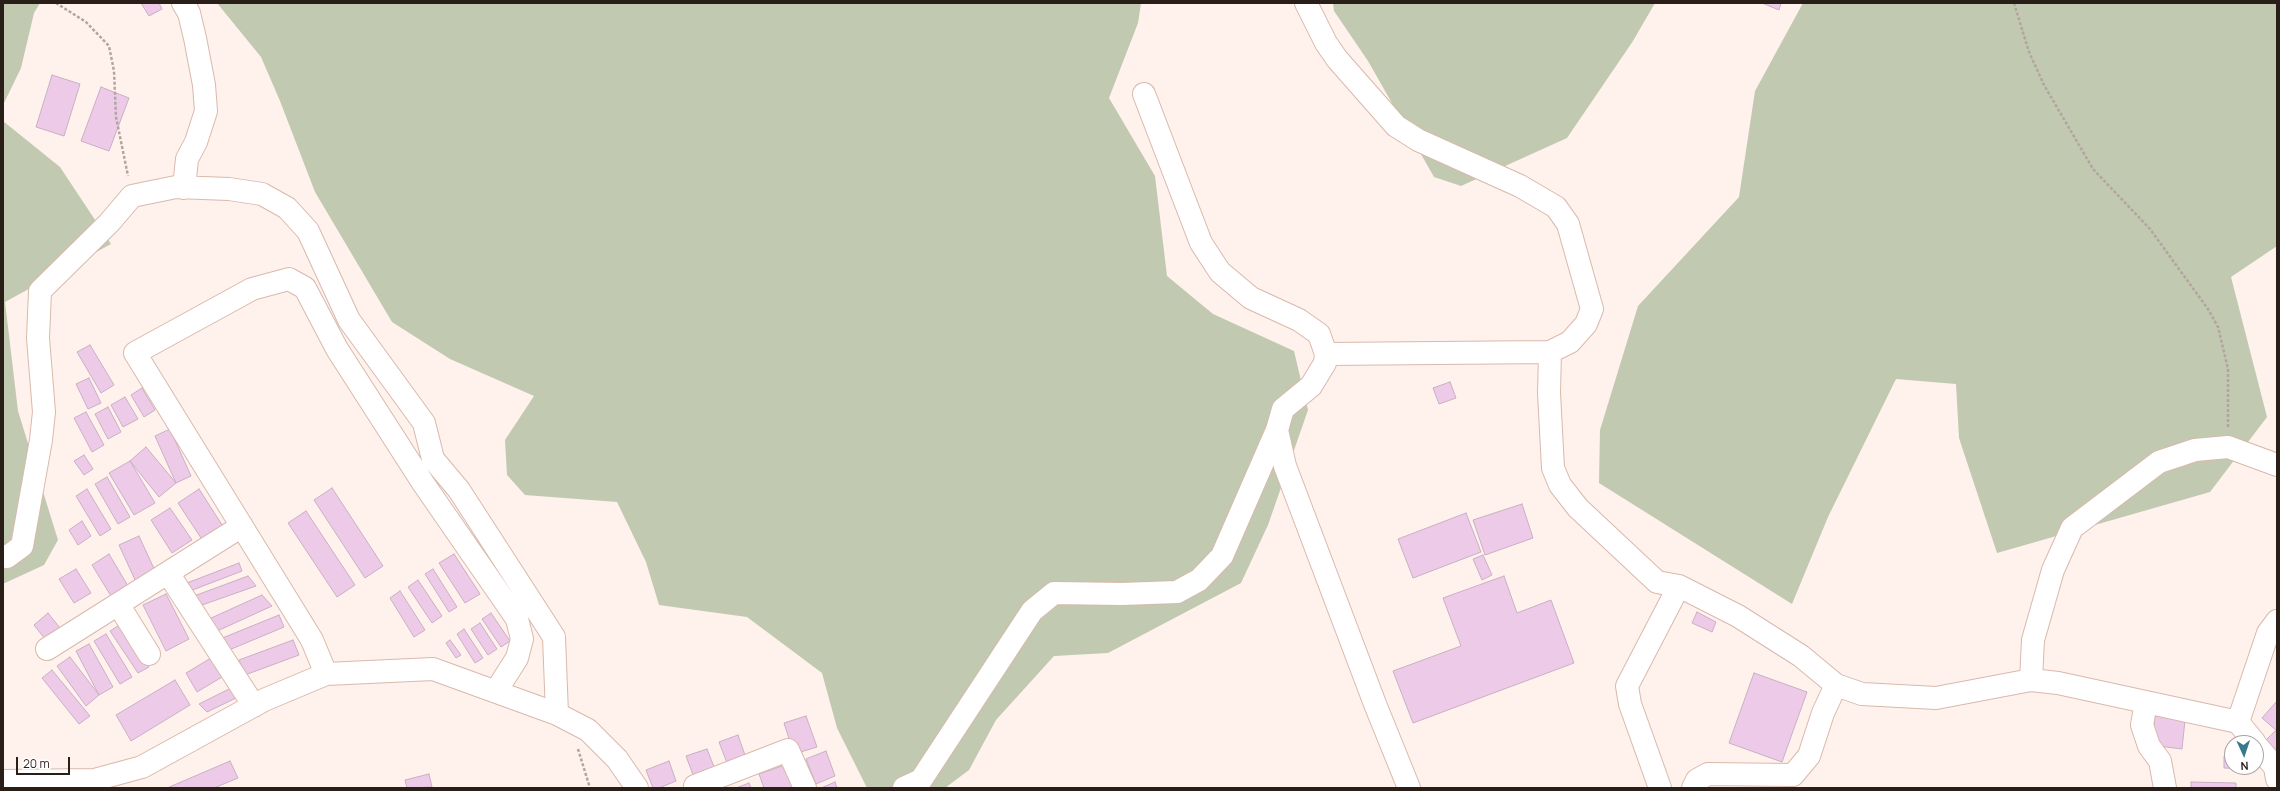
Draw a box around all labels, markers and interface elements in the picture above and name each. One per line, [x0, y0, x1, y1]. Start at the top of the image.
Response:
north arrow [2224, 735, 2264, 775]
scale bar [18, 749, 72, 775]
text: 20 m [23, 755, 50, 772]
text: N [2240, 759, 2249, 774]

